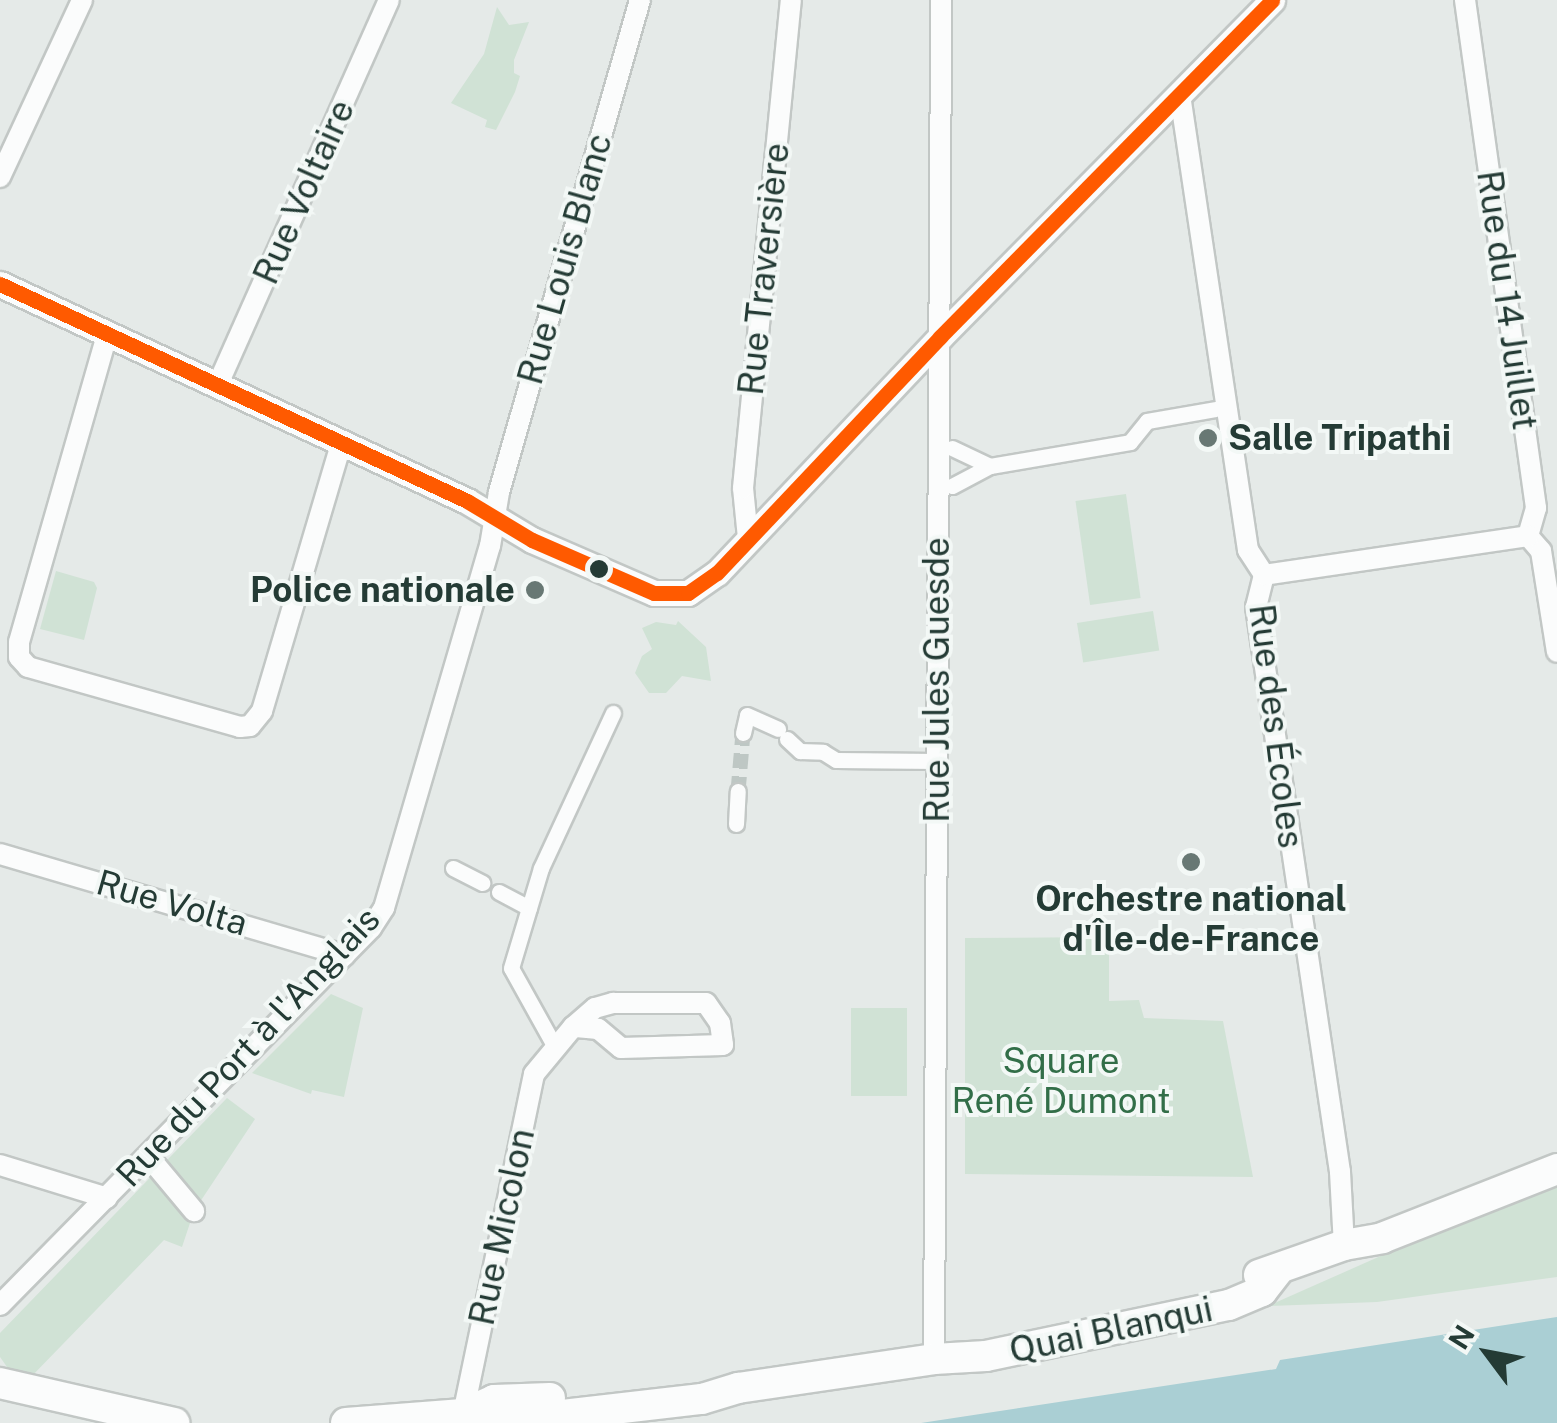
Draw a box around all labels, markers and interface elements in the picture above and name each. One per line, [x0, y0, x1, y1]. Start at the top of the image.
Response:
street label: Rue Voltaire [245, 93, 363, 291]
street label: Rue Louis Blanc [509, 129, 621, 389]
street label: Rue Traversière [730, 141, 798, 397]
street label: Rue du 14 Juillet [1468, 167, 1546, 433]
place label: Salle Tripathi [1228, 417, 1451, 459]
marker: Salle Tripathi [1197, 427, 1219, 449]
street label: Rue Jules Guesde [916, 537, 958, 823]
unlabelled marker [589, 559, 609, 579]
place label: Police nationale [250, 569, 515, 611]
marker: Police nationale [524, 579, 546, 601]
street label: Rue des Écoles [1240, 601, 1312, 851]
marker: Orchestre national d'Île-de-France [1180, 851, 1202, 873]
street label: Rue Volta [91, 861, 253, 945]
place label: Orchestre national d'Île-de-France [1035, 878, 1347, 960]
street label: Rue du Port à l'Anglais [107, 898, 389, 1196]
park label: Square René Dumont [951, 1040, 1171, 1122]
street label: Rue Micolon [461, 1125, 543, 1329]
street label: Quai Blanqui [1006, 1288, 1216, 1372]
north arrow [1437, 1303, 1537, 1403]
text: N [1441, 1319, 1481, 1355]

